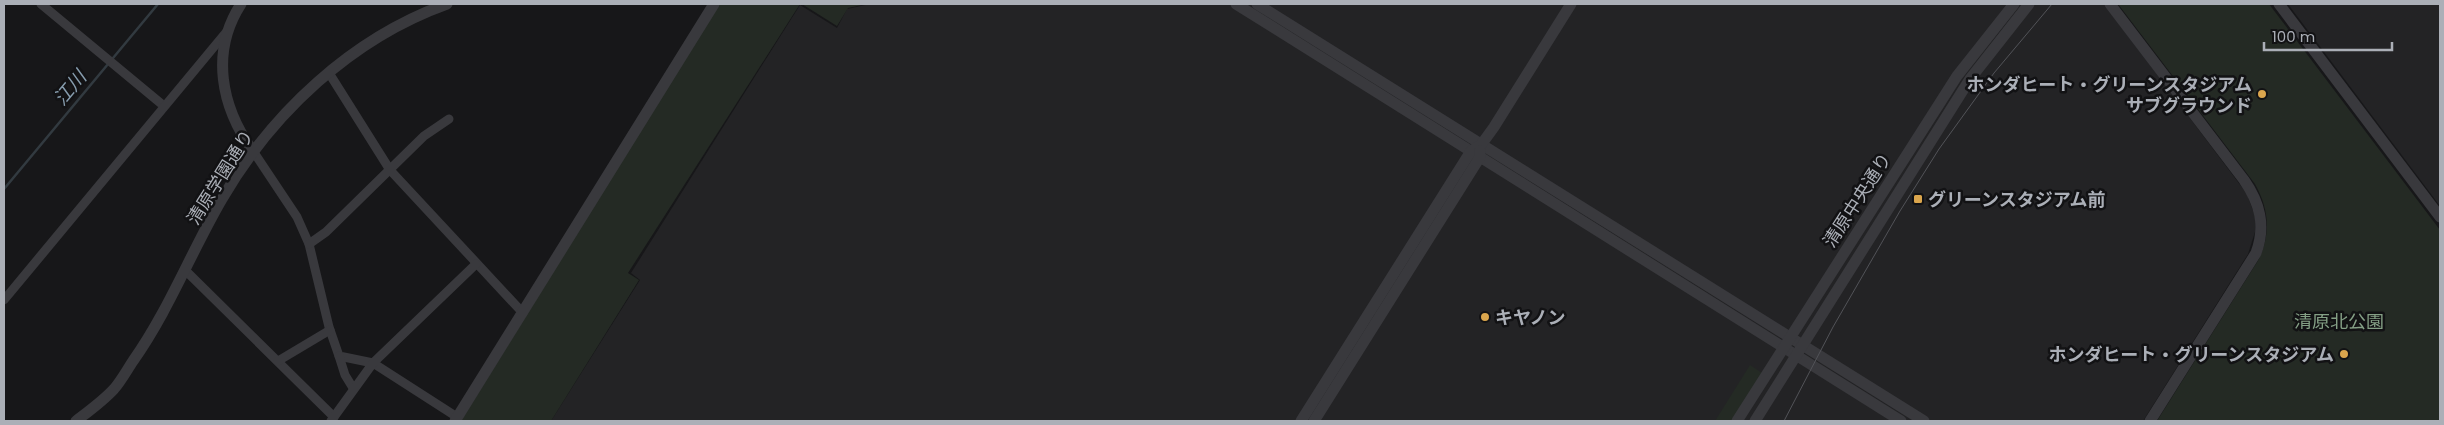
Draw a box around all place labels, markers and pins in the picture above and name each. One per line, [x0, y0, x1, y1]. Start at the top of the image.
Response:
place label: ホンダヒート・グリーンスタジアム サブグラウンド [1967, 72, 2252, 118]
marker: ホンダヒート・グリーンスタジアム サブグラウンド [2256, 88, 2268, 100]
place label: グリーンスタジアム前 [1928, 187, 2105, 212]
marker: グリーンスタジアム前 [1912, 193, 1924, 205]
place label: キヤノン [1495, 305, 1566, 330]
marker: キヤノン [1479, 311, 1491, 323]
place label: ホンダヒート・グリーンスタジアム [2049, 342, 2334, 367]
marker: ホンダヒート・グリーンスタジアム [2338, 348, 2350, 360]

